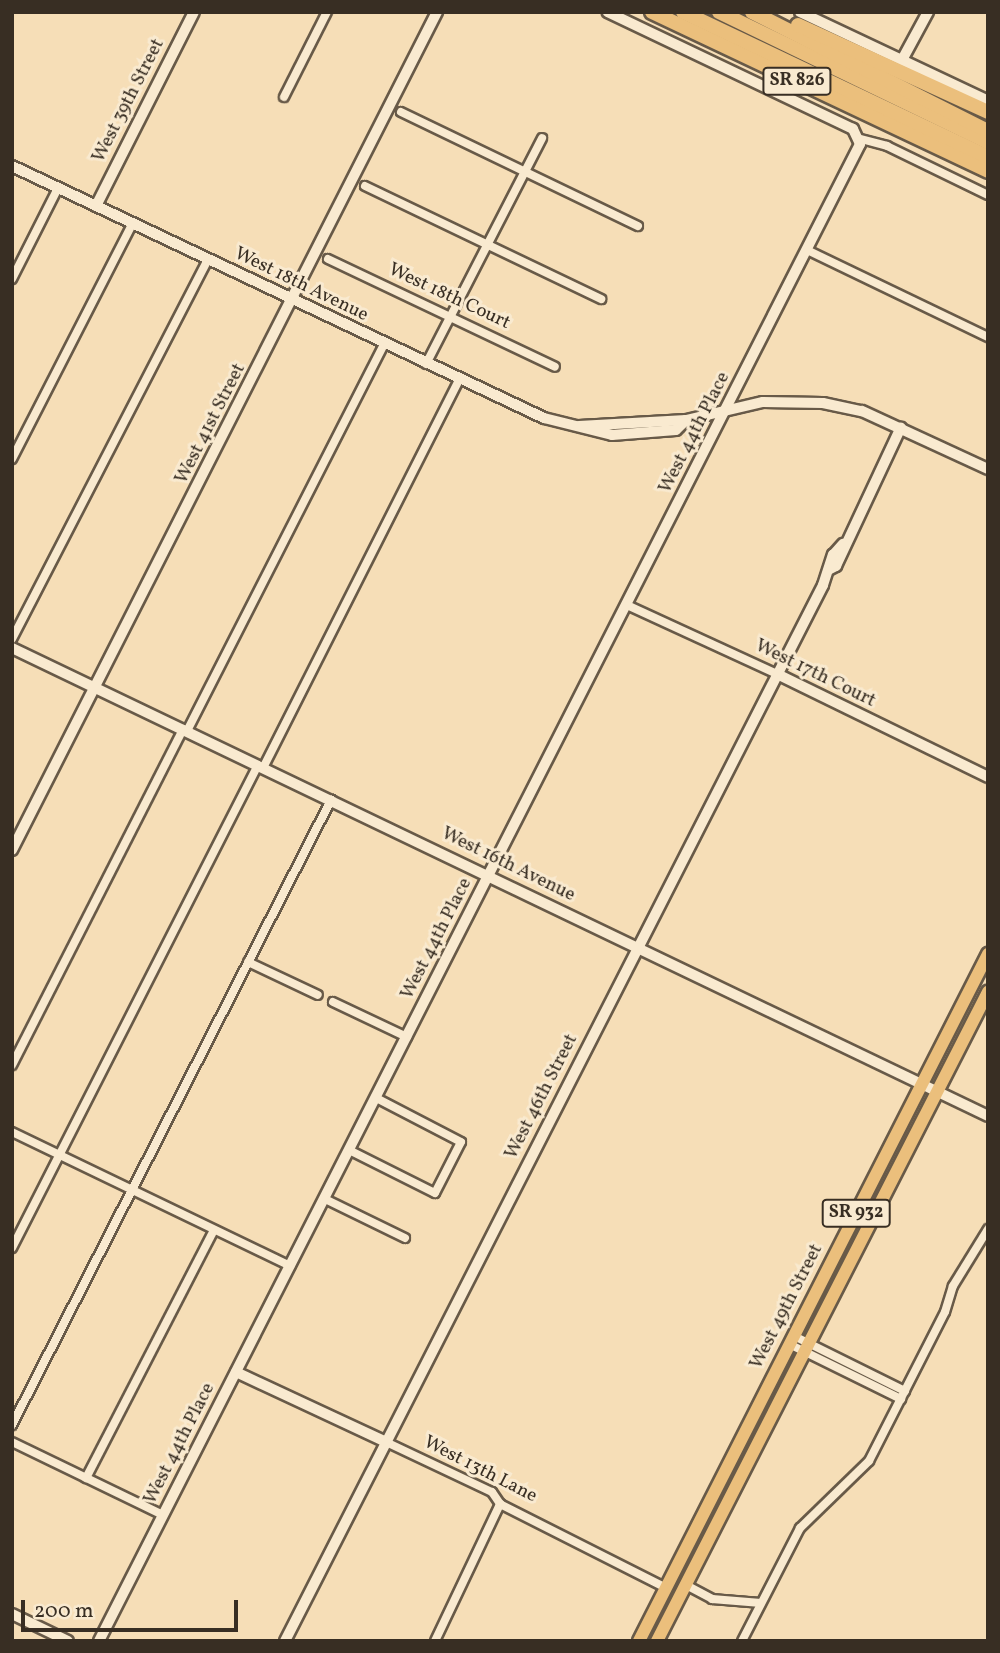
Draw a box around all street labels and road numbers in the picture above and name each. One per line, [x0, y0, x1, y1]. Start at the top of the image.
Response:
street label: West 39th Street [88, 35, 170, 167]
road number: SR 826 [762, 66, 832, 96]
street label: West 18th Avenue [230, 243, 372, 327]
street label: West 18th Court [384, 259, 514, 335]
street label: West 41st Street [171, 360, 251, 488]
street label: West 44th Place [655, 368, 735, 498]
street label: West 17th Court [751, 635, 879, 713]
street label: West 16th Avenue [437, 823, 579, 907]
street label: West 44th Place [397, 874, 477, 1004]
street label: West 46th Street [501, 1031, 583, 1163]
road number: SR 932 [821, 1198, 891, 1228]
street label: West 49th Street [746, 1241, 828, 1373]
street label: West 44th Place [140, 1379, 220, 1509]
street label: West 13th Lane [419, 1432, 541, 1508]

